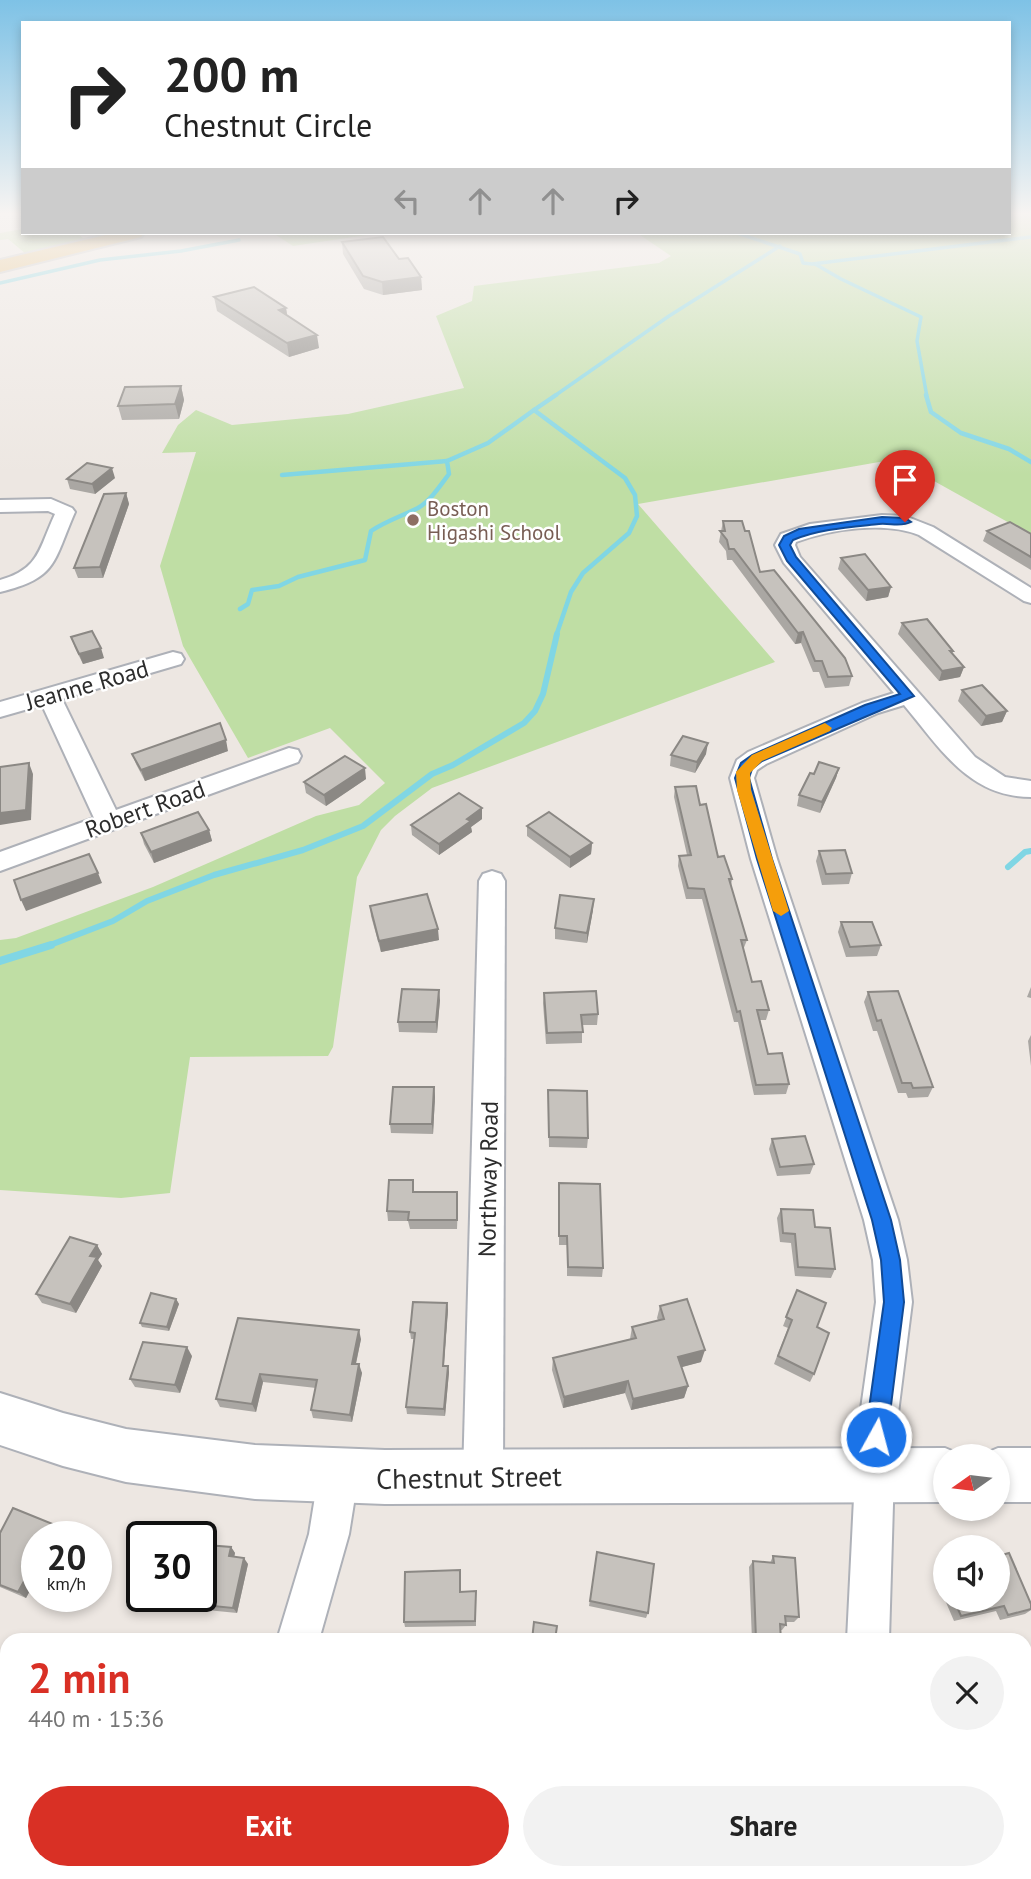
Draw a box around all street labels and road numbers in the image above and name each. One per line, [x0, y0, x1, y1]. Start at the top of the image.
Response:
street label: Jeanne Road [21, 653, 152, 718]
street label: Robert Road [81, 773, 209, 845]
street label: Northway Road [471, 1101, 505, 1257]
street label: Chestnut Street [376, 1457, 563, 1497]

